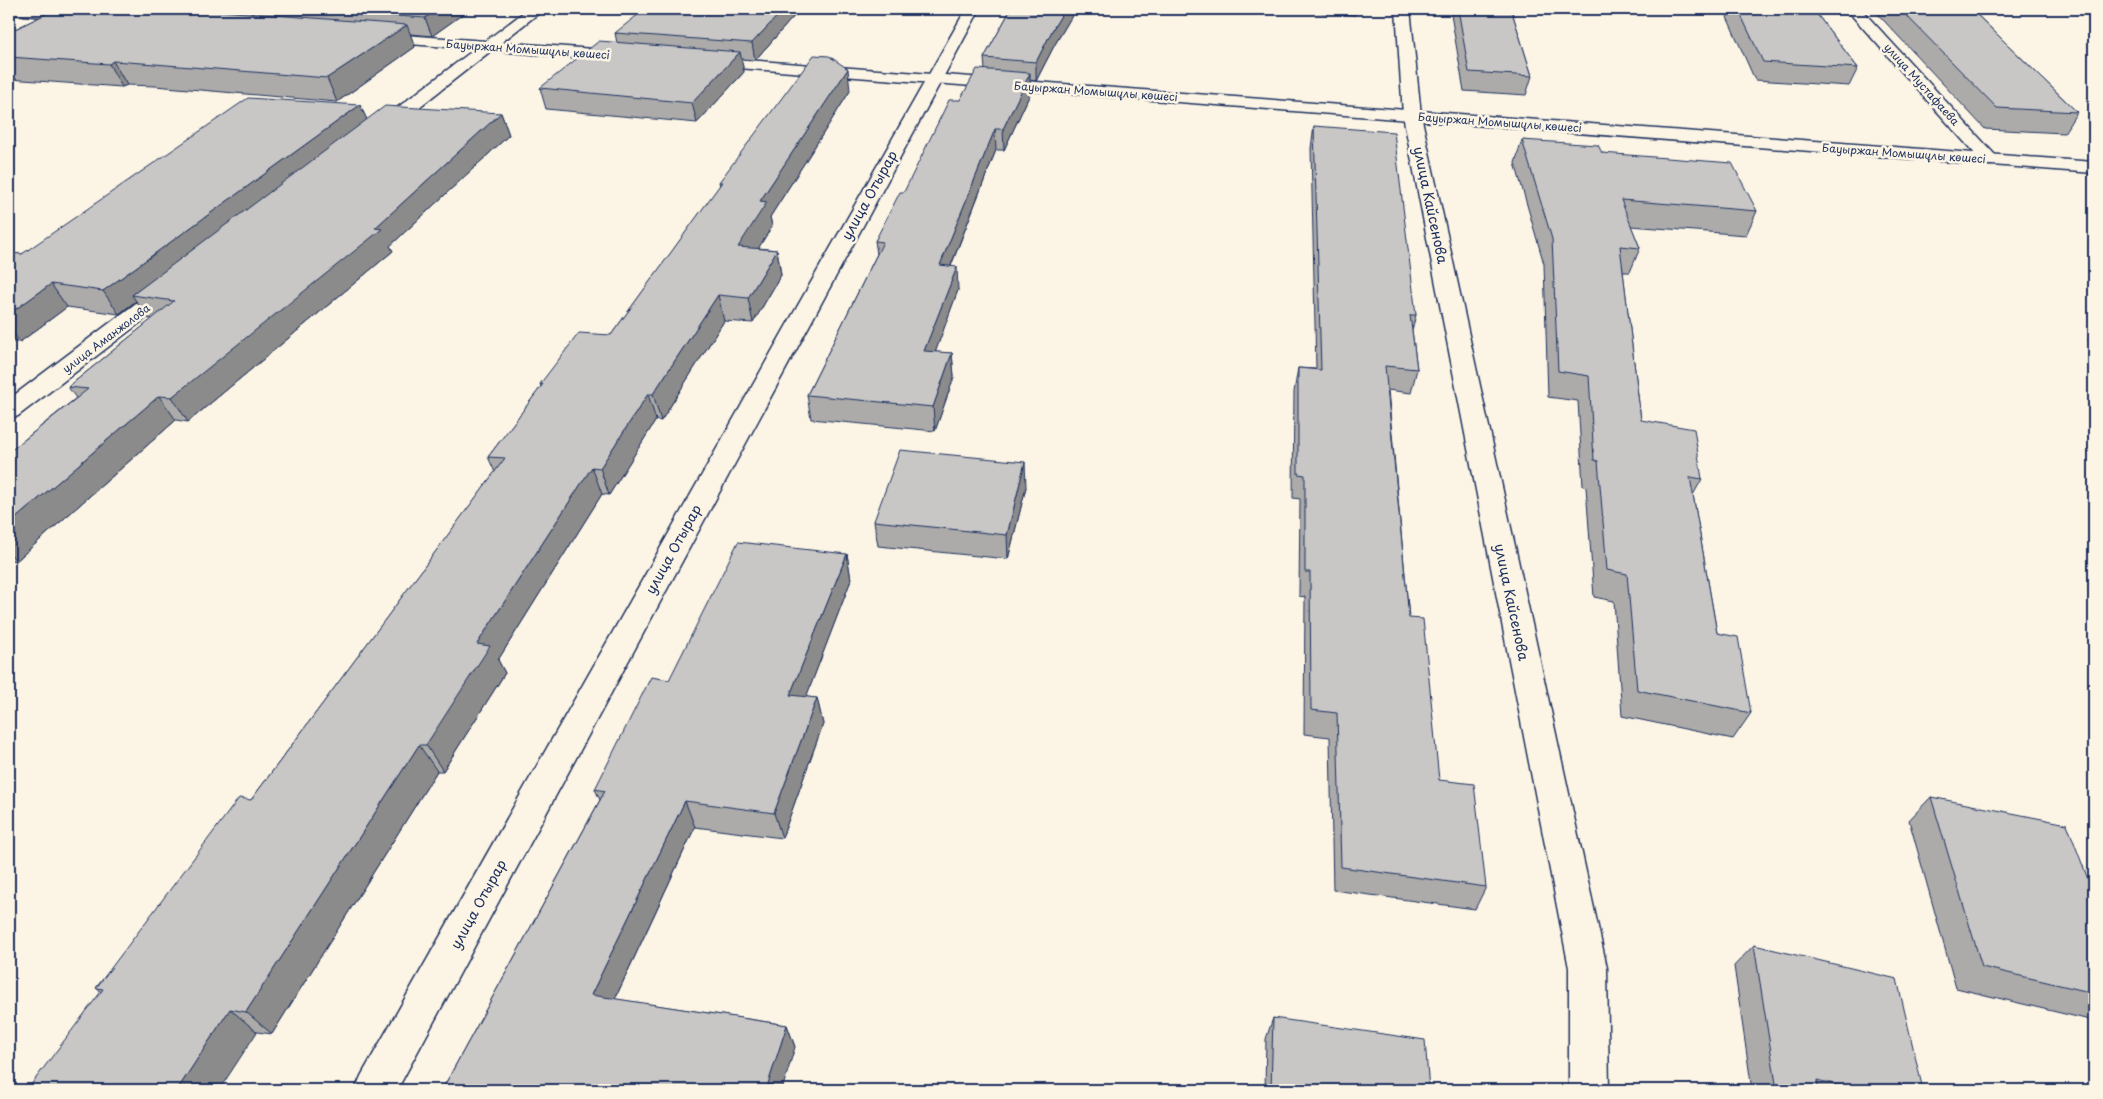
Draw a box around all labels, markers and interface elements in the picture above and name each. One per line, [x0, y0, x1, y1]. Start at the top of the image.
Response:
street label: Бауыржан Момышұлы көшесі [446, 35, 610, 63]
street label: улица Мустафаева [1880, 39, 1964, 129]
street label: Бауыржан Момышұлы көшесі [1014, 77, 1178, 105]
street label: Бауыржан Момышұлы көшесі [1418, 108, 1582, 136]
street label: Бауыржан Момышұлы көшесі [1822, 139, 1986, 167]
street label: улица Кайсенова [1408, 144, 1454, 266]
street label: улица Отырар [836, 146, 902, 244]
street label: улица Аманжолова [59, 299, 154, 377]
street label: улица Отырар [640, 500, 706, 598]
street label: улица Кайсенова [1489, 541, 1535, 663]
street label: улица Отырар [445, 855, 511, 953]

